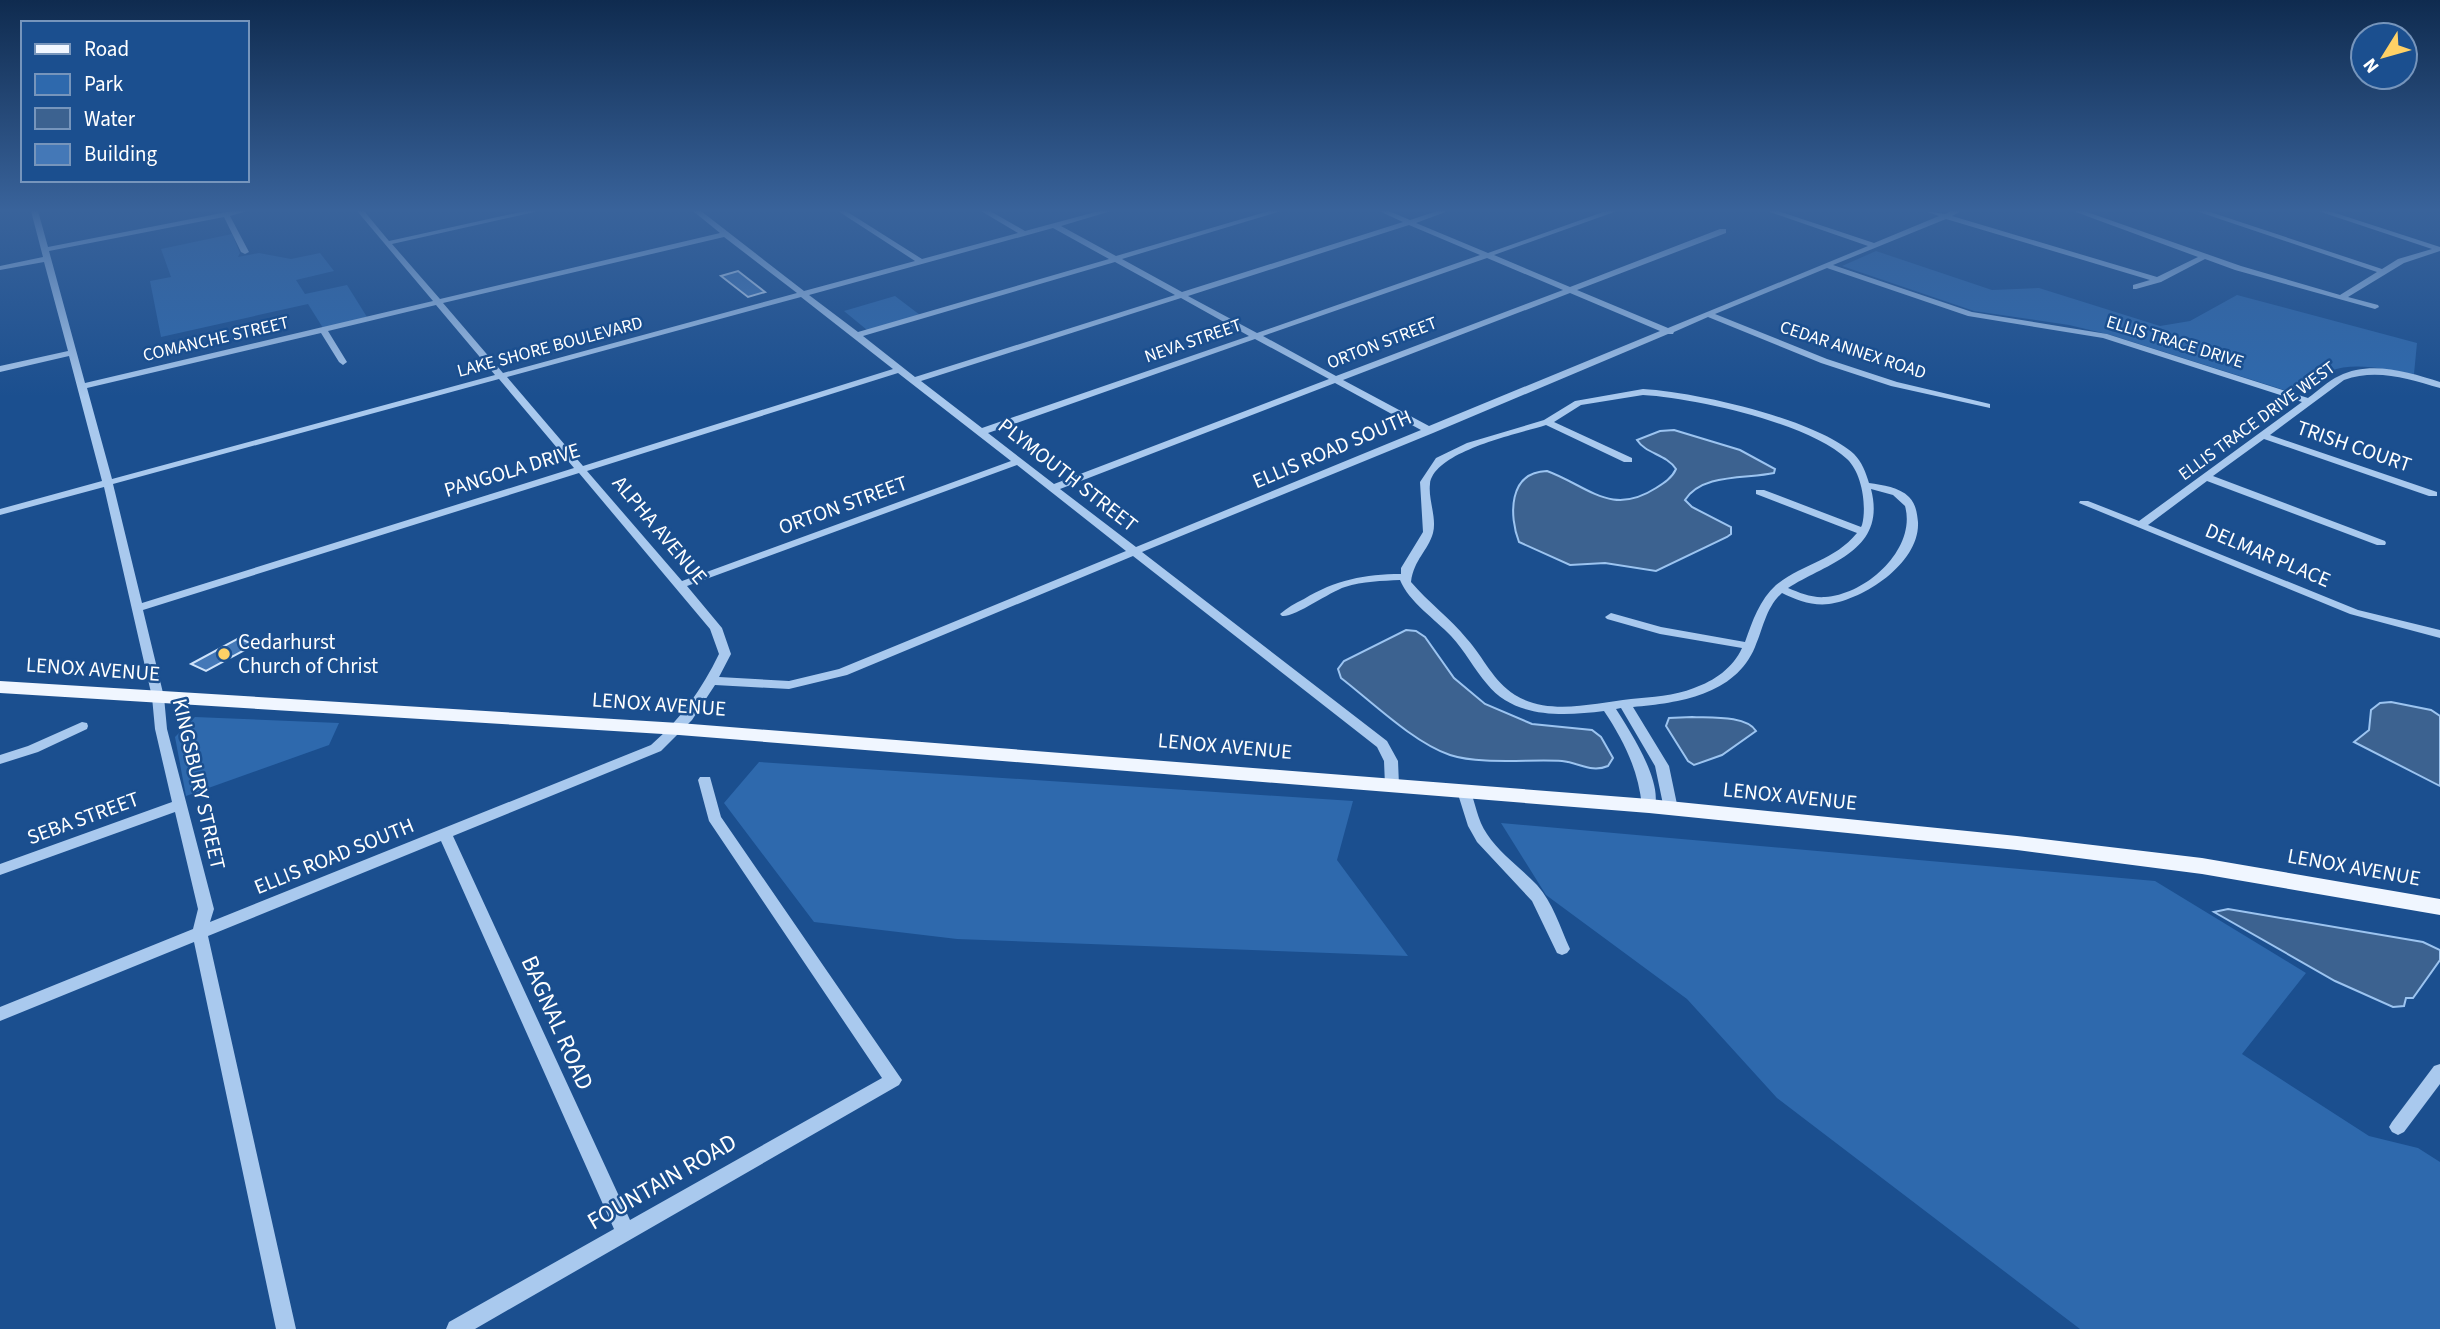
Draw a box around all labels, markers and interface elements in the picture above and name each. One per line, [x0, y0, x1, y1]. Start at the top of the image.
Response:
legend [21, 21, 248, 182]
north arrow [2349, 21, 2419, 91]
text: Road [84, 34, 129, 64]
text: N [2357, 52, 2386, 79]
text: Park [84, 69, 124, 99]
text: Water [84, 104, 136, 134]
text: Building [84, 139, 158, 169]
street label: ELLIS TRACE DRIVE [2103, 309, 2247, 375]
street label: COMANCHE STREET [141, 310, 292, 368]
street label: LAKE SHORE BOULEVARD [454, 310, 646, 384]
street label: ORTON STREET [1323, 310, 1441, 375]
street label: NEVA STREET [1141, 313, 1245, 369]
street label: CEDAR ANNEX ROAD [1777, 315, 1929, 385]
street label: ELLIS TRACE DRIVE WEST [2173, 355, 2341, 487]
street label: ELLIS ROAD SOUTH [1248, 402, 1416, 496]
street label: PLYMOUTH STREET [992, 411, 1144, 539]
street label: TRISH COURT [2293, 412, 2415, 480]
street label: PANGOLA DRIVE [440, 435, 584, 505]
street label: ORTON STREET [774, 468, 912, 542]
street label: ALPHA AVENUE [605, 469, 715, 591]
street label: DELMAR PLACE [2201, 515, 2335, 595]
place label: Cedarhurst Church of Christ [238, 627, 378, 681]
marker: Cedarhurst Church of Christ [216, 646, 232, 662]
street label: LENOX AVENUE [25, 649, 161, 689]
street label: LENOX AVENUE [591, 684, 727, 724]
street label: KINGSBURY STREET [165, 695, 233, 873]
street label: LENOX AVENUE [1157, 725, 1293, 767]
street label: LENOX AVENUE [1721, 774, 1859, 818]
street label: SEBA STREET [23, 784, 143, 852]
street label: ELLIS ROAD SOUTH [249, 810, 419, 902]
street label: LENOX AVENUE [2285, 841, 2423, 893]
street label: BAGNAL ROAD [512, 950, 602, 1096]
street label: FOUNTAIN ROAD [581, 1125, 743, 1239]

